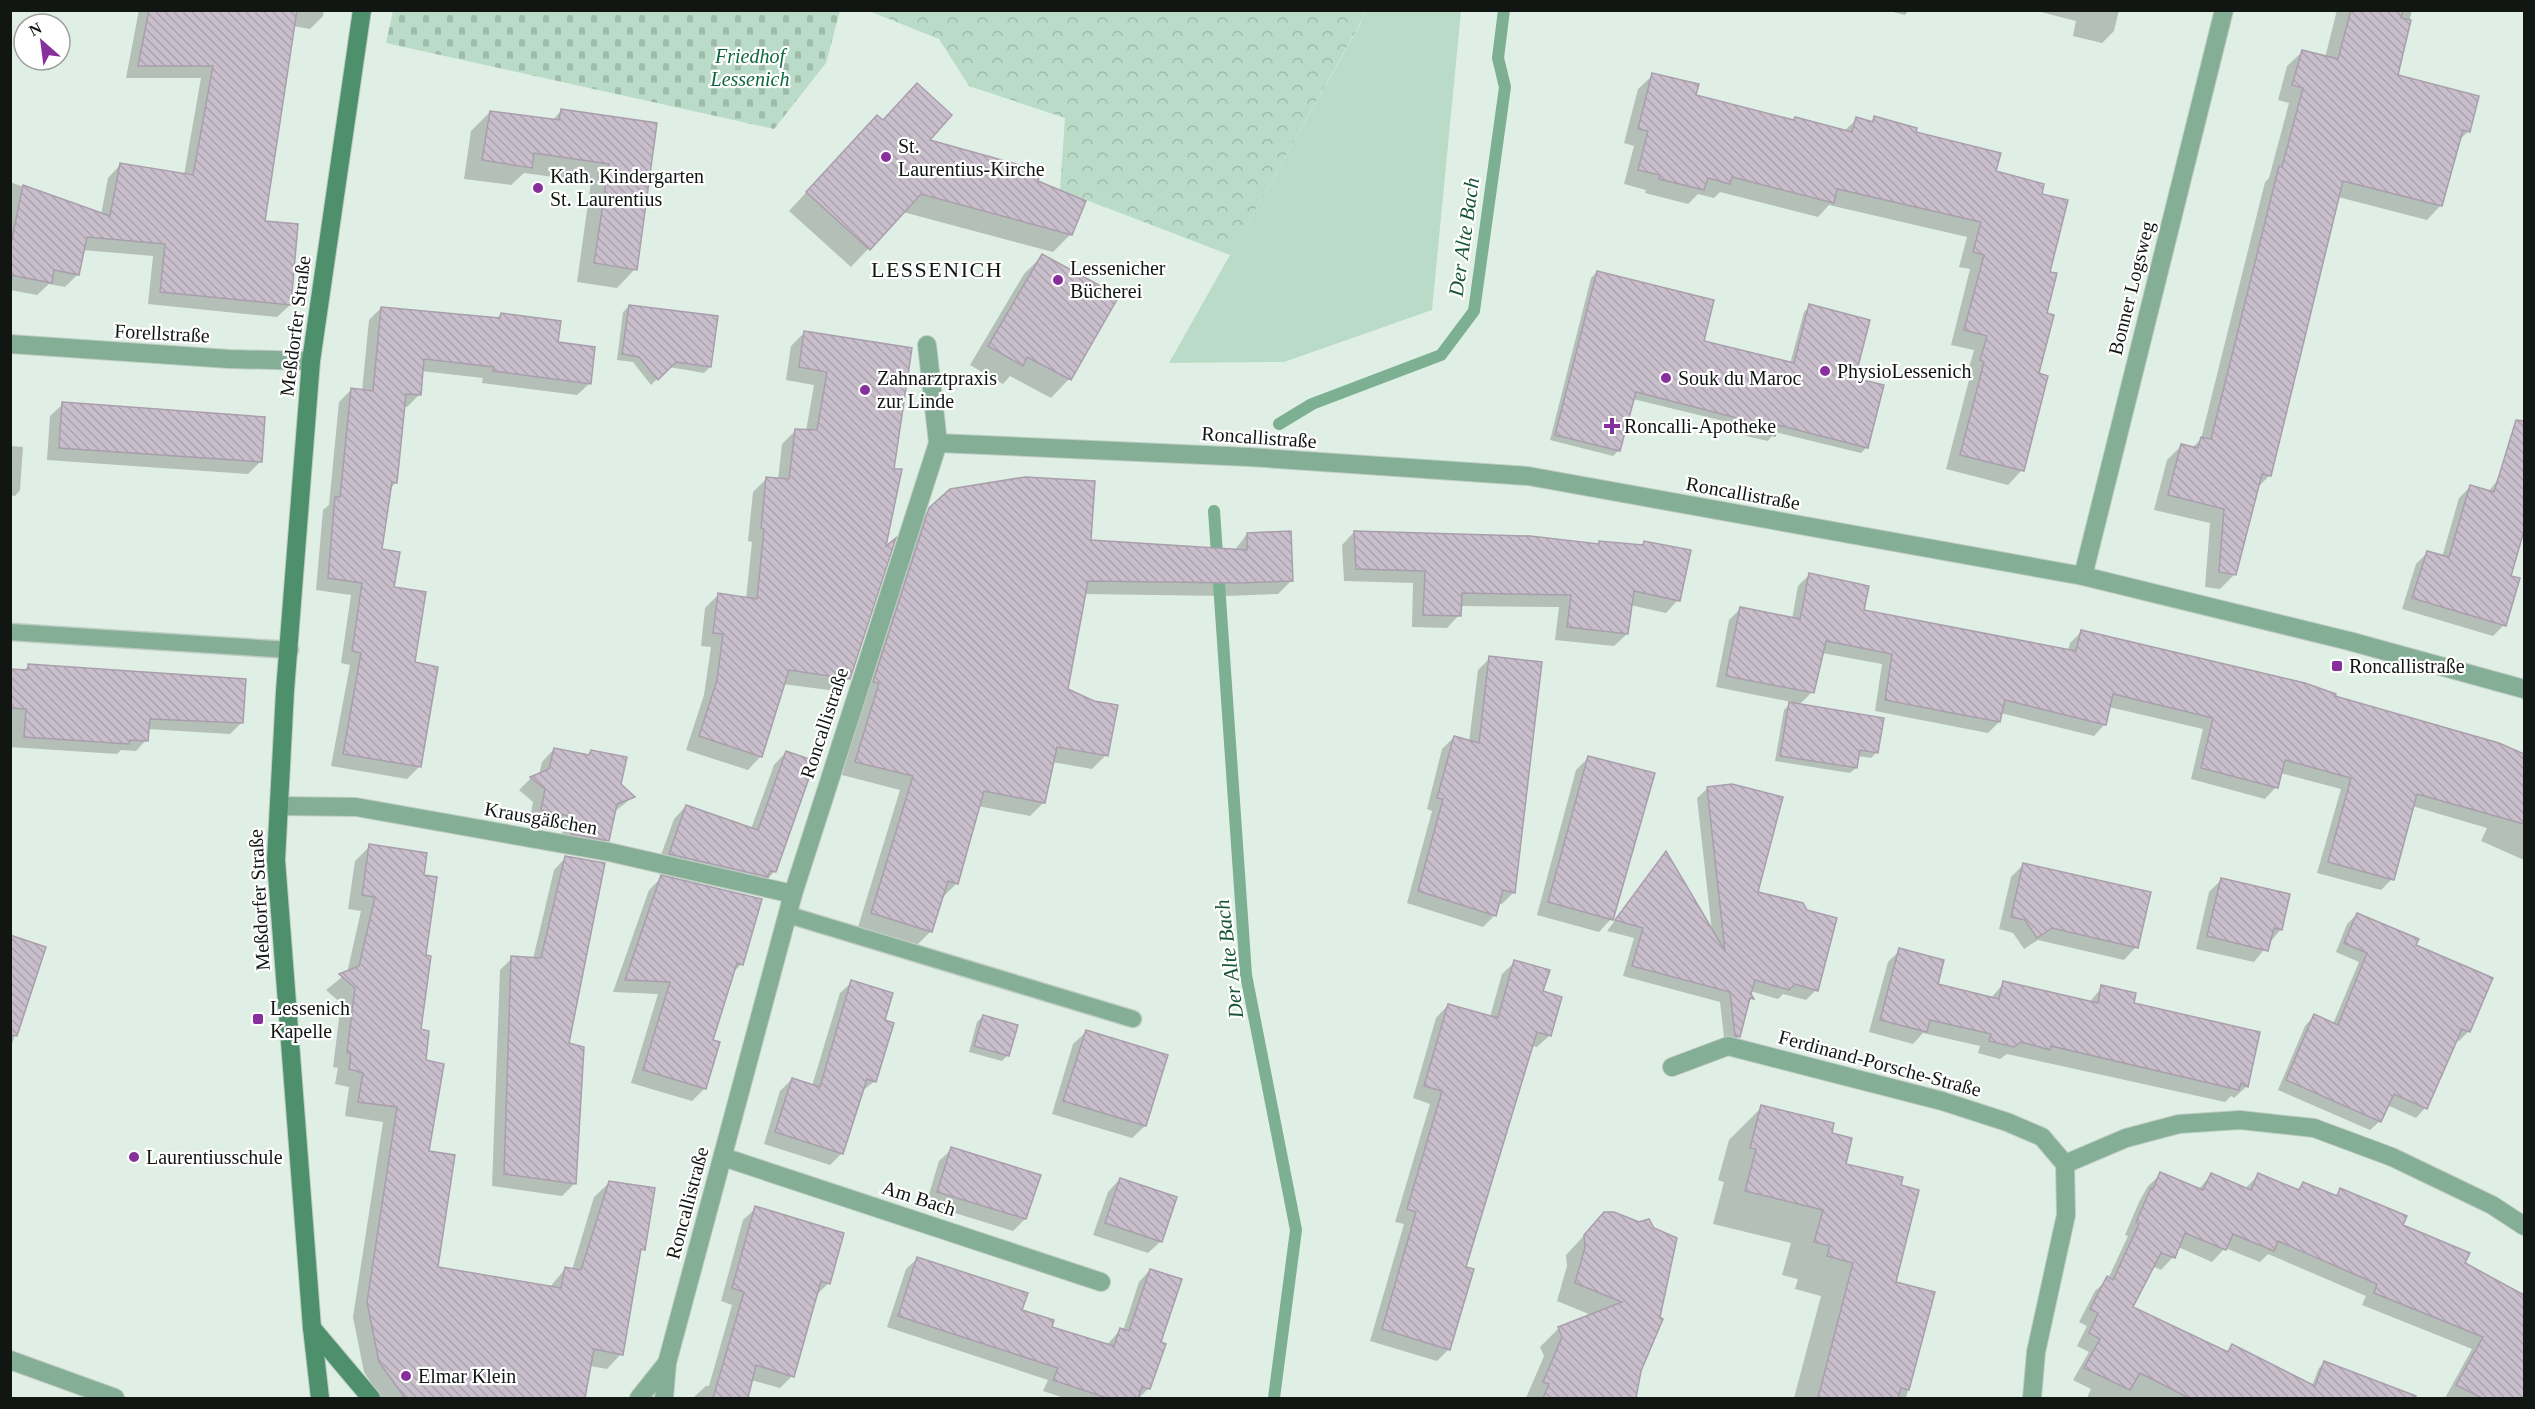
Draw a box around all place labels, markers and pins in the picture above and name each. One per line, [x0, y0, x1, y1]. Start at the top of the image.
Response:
place label: St. Laurentius-Kirche [898, 135, 1045, 180]
marker: St. Laurentius-Kirche [879, 150, 893, 164]
place label: Kath. Kindergarten St. Laurentius [550, 165, 704, 210]
marker: Kath. Kindergarten St. Laurentius [531, 181, 545, 195]
place label: Lessenicher Bücherei [1070, 257, 1166, 302]
marker: Lessenicher Bücherei [1051, 273, 1065, 287]
place label: PhysioLessenich [1837, 360, 1971, 383]
marker: PhysioLessenich [1818, 364, 1832, 378]
place label: Zahnarztpraxis zur Linde [877, 367, 997, 412]
place label: Souk du Maroc [1678, 367, 1801, 389]
marker: Souk du Maroc [1659, 371, 1673, 385]
marker: Zahnarztpraxis zur Linde [858, 383, 872, 397]
place label: Roncalli-Apotheke [1624, 415, 1776, 438]
marker: Roncalli-Apotheke [1605, 419, 1619, 433]
place label: Roncallistraße [2349, 655, 2465, 677]
marker: Roncallistraße [2330, 659, 2344, 673]
place label: Lessenich Kapelle [270, 997, 350, 1043]
marker: Lessenich Kapelle [251, 1012, 265, 1026]
place label: Laurentiusschule [146, 1146, 283, 1168]
marker: Laurentiusschule [127, 1150, 141, 1164]
place label: Elmar Klein [418, 1365, 516, 1387]
marker: Elmar Klein [399, 1369, 413, 1383]

